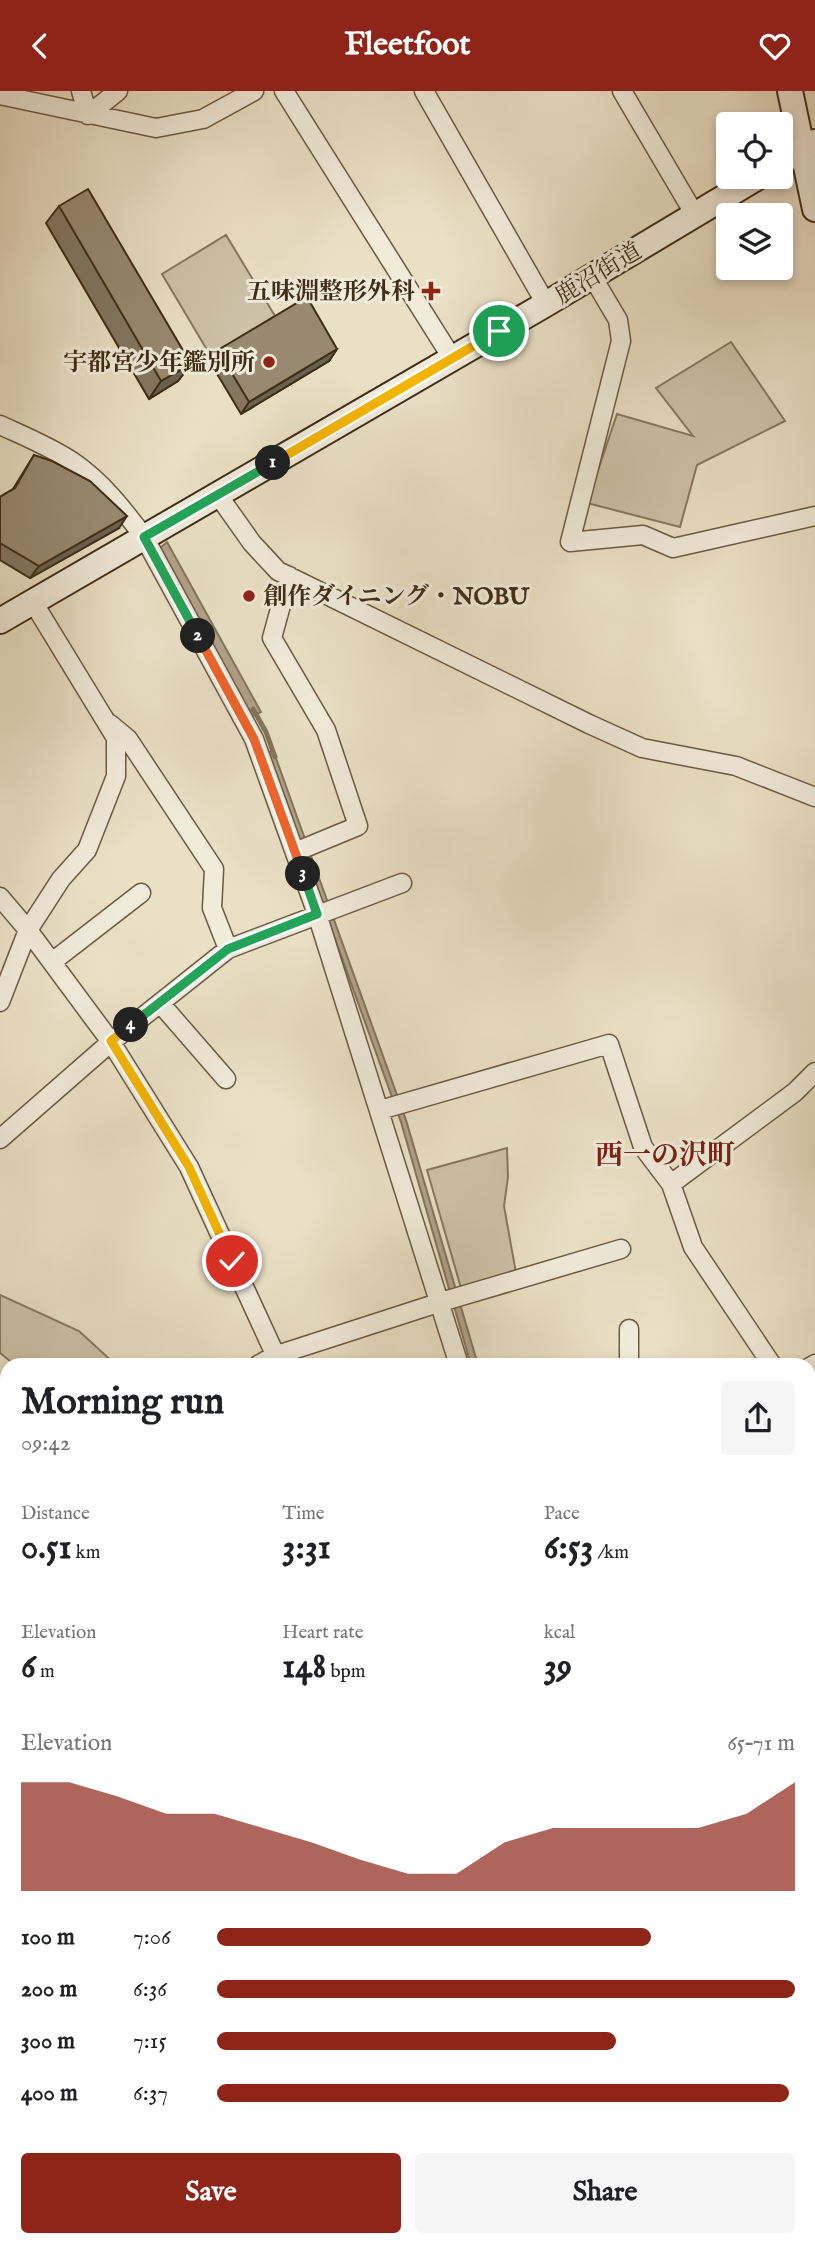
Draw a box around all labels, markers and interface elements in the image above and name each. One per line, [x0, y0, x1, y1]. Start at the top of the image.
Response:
text: Fleetfoot [344, 25, 471, 66]
icon: back [21, 27, 59, 65]
icon: heart [756, 27, 794, 65]
map controls [716, 112, 793, 280]
button: locate [716, 112, 793, 189]
button: layers [716, 203, 793, 280]
street label: 鹿沼街道 [550, 236, 648, 312]
place label: 五味淵整形外科 [247, 277, 415, 308]
marker: 五味淵整形外科 [421, 281, 441, 301]
pin [469, 301, 529, 361]
icon: arrive [480, 312, 518, 350]
place label: 宇都宮少年鑑別所 [63, 348, 255, 379]
marker: 宇都宮少年鑑別所 [261, 354, 277, 370]
pin: 1 [256, 445, 290, 481]
text: 1 [269, 450, 276, 474]
place label: 創作ダイニング・NOBU [263, 582, 530, 613]
marker: 創作ダイニング・NOBU [241, 588, 257, 604]
pin: 2 [180, 619, 216, 653]
text: 2 [193, 623, 202, 647]
pin: 3 [286, 857, 320, 891]
text: 3 [299, 861, 306, 885]
pin: 4 [114, 1007, 148, 1042]
text: 4 [126, 1012, 135, 1036]
district label: 西一の沢町 [595, 1139, 735, 1174]
pin [202, 1231, 262, 1291]
icon: check [213, 1242, 251, 1280]
text: Morning run [21, 1379, 224, 1427]
button: share [721, 1381, 795, 1455]
text: 09:42 [21, 1429, 70, 1458]
text: Distance [21, 1502, 90, 1526]
text: Time [282, 1502, 325, 1526]
text: Pace [544, 1502, 580, 1526]
text: 0.51 [21, 1526, 71, 1571]
text: 3:31 [282, 1526, 331, 1571]
text: 6:53 [544, 1526, 593, 1571]
text: km [71, 1541, 100, 1565]
text: /km [593, 1541, 629, 1565]
text: Elevation [21, 1621, 96, 1645]
text: Heart rate [282, 1621, 363, 1645]
text: kcal [544, 1621, 575, 1645]
text: 6 [21, 1645, 36, 1690]
text: 148 [282, 1645, 326, 1690]
text: 39 [544, 1645, 572, 1690]
text: m [36, 1660, 55, 1684]
text: bpm [326, 1660, 365, 1684]
text: Elevation [21, 1729, 112, 1758]
text: 65–71 m [727, 1729, 795, 1758]
text: 100 m [21, 1923, 75, 1952]
text: 7:06 [133, 1923, 171, 1952]
text: 200 m [21, 1975, 77, 2004]
text: 6:36 [133, 1975, 167, 2004]
text: 300 m [21, 2027, 75, 2056]
text: 7:15 [133, 2027, 167, 2056]
text: 400 m [21, 2079, 78, 2108]
text: 6:37 [133, 2079, 168, 2108]
button: Save [21, 2153, 401, 2233]
button: Share [415, 2153, 795, 2233]

